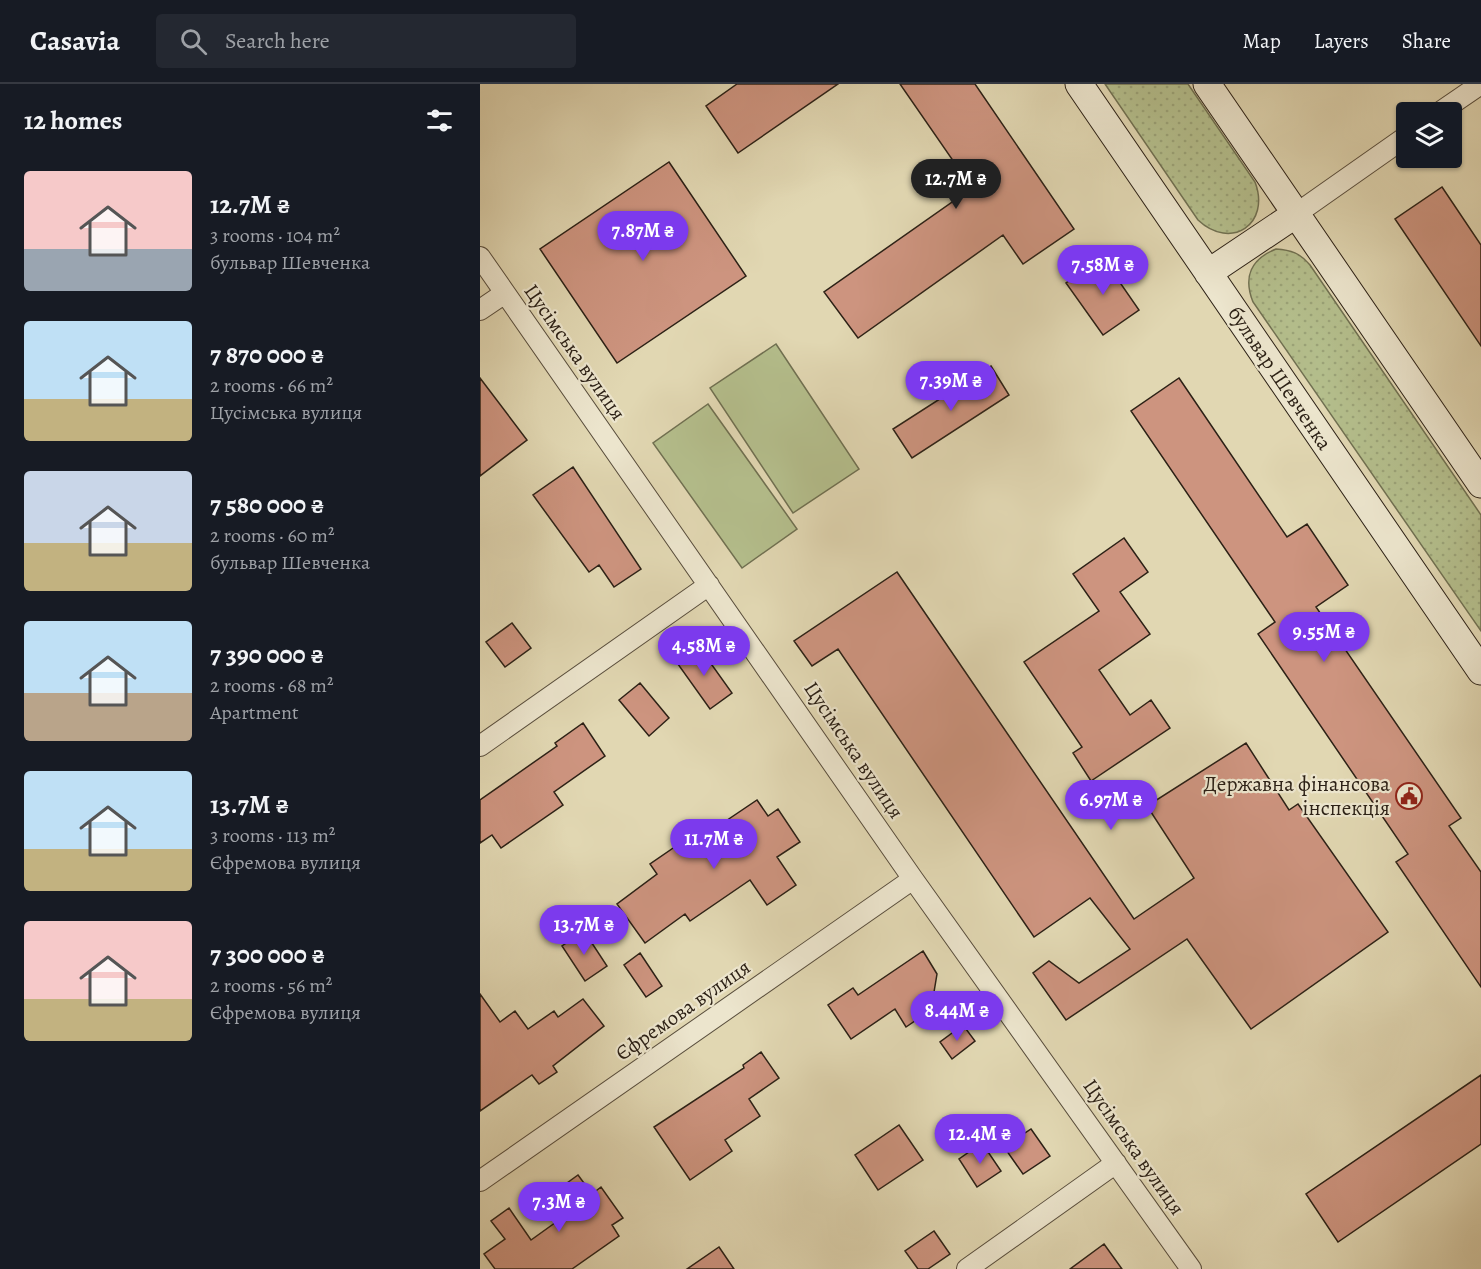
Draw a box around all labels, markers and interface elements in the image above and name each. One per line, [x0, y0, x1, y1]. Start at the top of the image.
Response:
search box [156, 14, 576, 68]
text: Casavia [30, 22, 120, 60]
icon: search [177, 25, 210, 58]
text: Search here [225, 26, 330, 56]
text: Map [1242, 27, 1281, 55]
text: Layers [1314, 27, 1369, 55]
text: Share [1402, 27, 1451, 55]
map controls [1396, 102, 1462, 168]
button: layers [1396, 102, 1462, 168]
text: 12 homes [24, 103, 122, 138]
icon: filters [423, 104, 456, 137]
pin: 12.7M ₴ [901, 159, 1011, 210]
text: 12.7M ₴ [925, 165, 987, 192]
text: 12.7M ₴ [210, 187, 291, 222]
icon: home [72, 195, 144, 267]
pin: 7.87M ₴ [588, 211, 698, 262]
text: 7.87M ₴ [611, 217, 675, 244]
text: 3 rooms · 104 m² [210, 222, 340, 249]
pin: 7.58M ₴ [1048, 245, 1158, 296]
text: бульвар Шевченка [210, 249, 370, 276]
text: 7.58M ₴ [1071, 251, 1135, 278]
street label: Цусімська вулиця [518, 279, 632, 425]
street label: бульвар Шевченка [1221, 300, 1339, 456]
text: 7 870 000 ₴ [210, 337, 325, 372]
icon: home [72, 345, 144, 417]
pin: 7.39M ₴ [896, 361, 1006, 412]
text: 7.39M ₴ [920, 367, 982, 394]
text: 2 rooms · 66 m² [210, 372, 333, 399]
text: Цусімська вулиця [210, 399, 362, 426]
text: 7 580 000 ₴ [210, 487, 325, 522]
icon: home [72, 495, 144, 567]
text: 2 rooms · 60 m² [210, 522, 334, 549]
text: бульвар Шевченка [210, 549, 370, 576]
pin: 9.55M ₴ [1269, 612, 1379, 663]
text: 9.55M ₴ [1293, 618, 1355, 645]
pin: 4.58M ₴ [649, 626, 759, 677]
text: 4.58M ₴ [672, 632, 736, 659]
text: 7 390 000 ₴ [210, 637, 324, 672]
icon: home [72, 645, 144, 717]
text: 2 rooms · 68 m² [210, 672, 334, 699]
street label: Цусімська вулиця [798, 676, 910, 824]
text: Apartment [210, 699, 299, 726]
place label: Державна фінансова інспекція [1203, 770, 1390, 822]
pin: 6.97M ₴ [1056, 780, 1166, 831]
public building icon: Державна фінансова інспекція [1394, 781, 1424, 811]
text: 6.97M ₴ [1079, 786, 1143, 813]
text: 13.7M ₴ [210, 787, 289, 822]
icon: home [72, 795, 144, 867]
pin: 11.7M ₴ [659, 819, 769, 870]
text: 3 rooms · 113 m² [210, 822, 335, 849]
text: 11.7M ₴ [684, 825, 744, 852]
text: Єфремова вулиця [210, 849, 361, 876]
pin: 13.7M ₴ [529, 905, 639, 956]
text: 13.7M ₴ [554, 911, 614, 938]
text: 7 300 000 ₴ [210, 937, 325, 972]
icon: home [72, 945, 144, 1017]
street label: Єфремова вулиця [610, 953, 756, 1067]
text: 2 rooms · 56 m² [210, 972, 332, 999]
pin: 8.44M ₴ [902, 991, 1012, 1042]
text: 8.44M ₴ [925, 997, 989, 1024]
text: Єфремова вулиця [210, 999, 361, 1026]
street label: Цусімська вулиця [1077, 1074, 1191, 1220]
pin: 12.4M ₴ [925, 1114, 1035, 1165]
text: 12.4M ₴ [949, 1120, 1011, 1147]
pin: 7.3M ₴ [510, 1182, 608, 1233]
text: 7.3M ₴ [532, 1188, 586, 1215]

